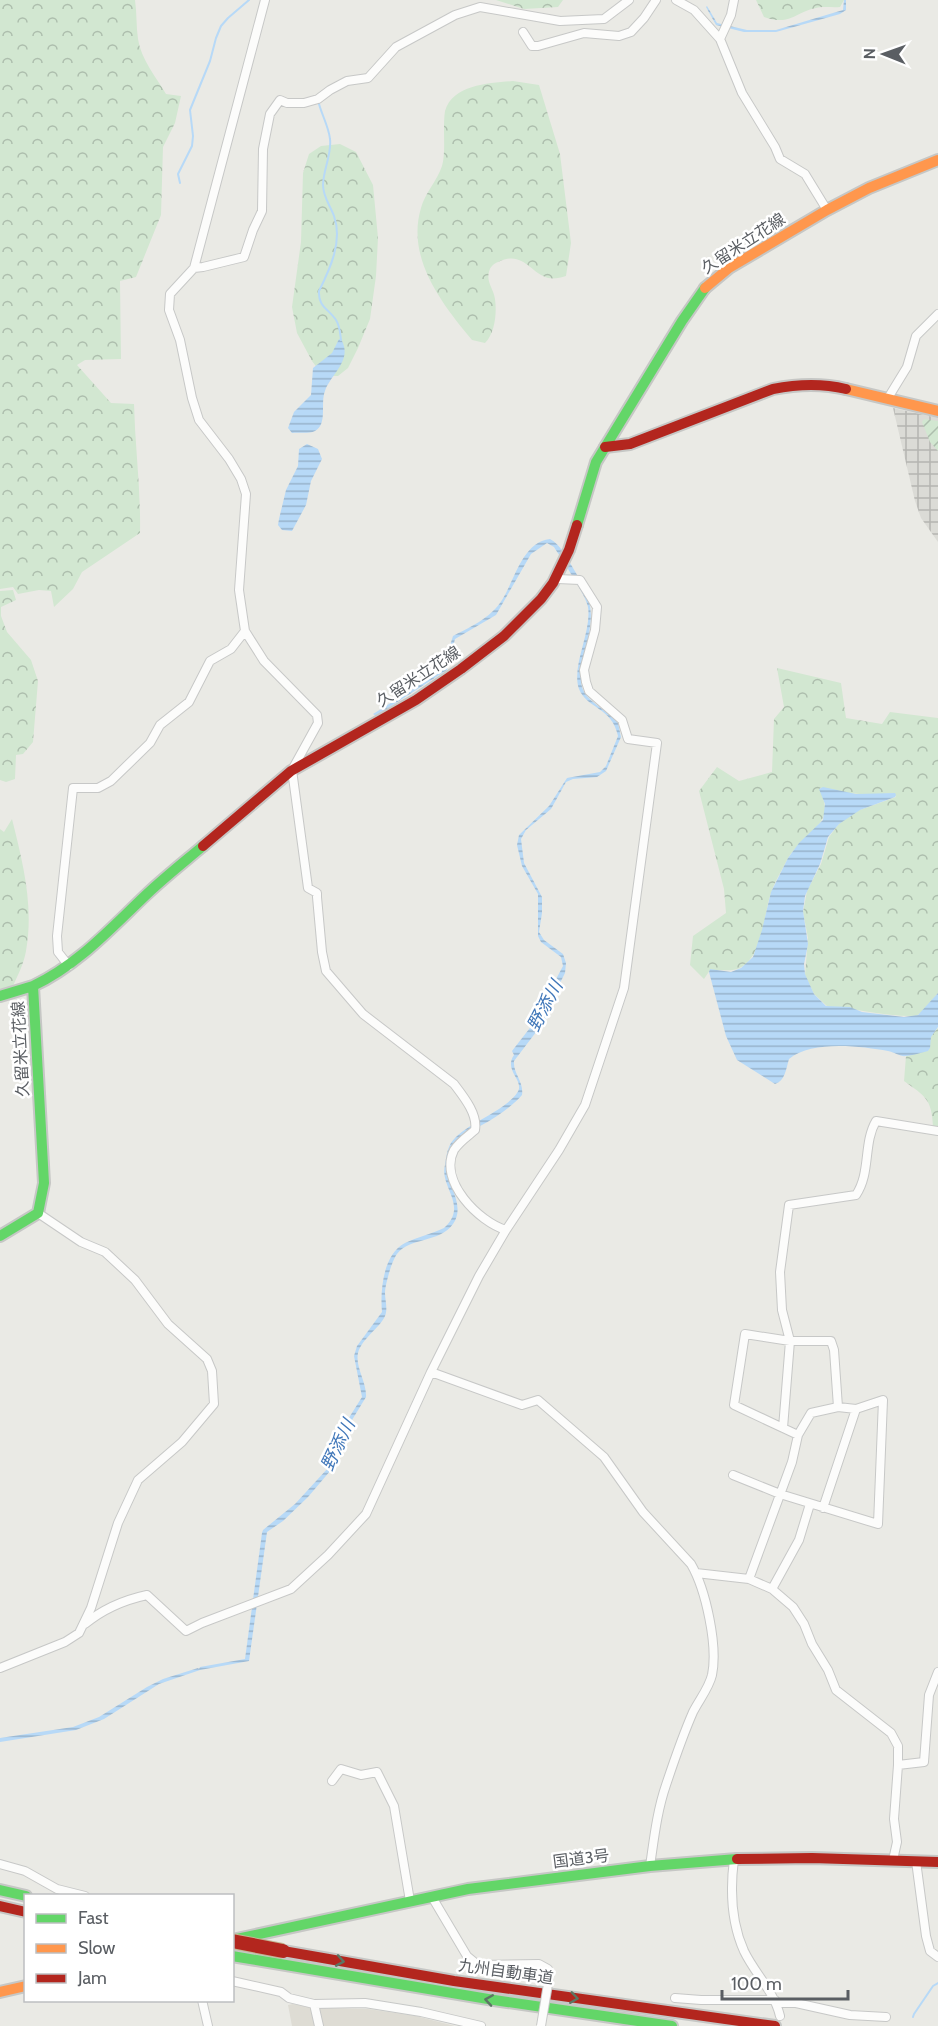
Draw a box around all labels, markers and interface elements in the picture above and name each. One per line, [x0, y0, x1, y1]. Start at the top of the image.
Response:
north arrow [854, 24, 914, 84]
text: N [860, 48, 879, 60]
street label: 久留米立花線 [698, 209, 789, 278]
street label: 久留米立花線 [373, 642, 464, 711]
water label: 野添川 [523, 975, 568, 1035]
street label: 久留米立花線 [8, 1001, 32, 1097]
water label: 野添川 [316, 1414, 361, 1474]
street label: 国道3号 [552, 1846, 610, 1871]
legend [24, 1894, 234, 2002]
text: Fast [78, 1907, 109, 1929]
text: Slow [78, 1937, 115, 1959]
one-way arrow [335, 1954, 345, 1967]
street label: 九州自動車道 [457, 1955, 555, 1988]
scale bar [722, 1963, 848, 2001]
text: Jam [77, 1967, 107, 1989]
text: 100 m [731, 1973, 782, 1995]
one-way arrow [570, 1991, 579, 2004]
one-way arrow [485, 1994, 494, 2006]

